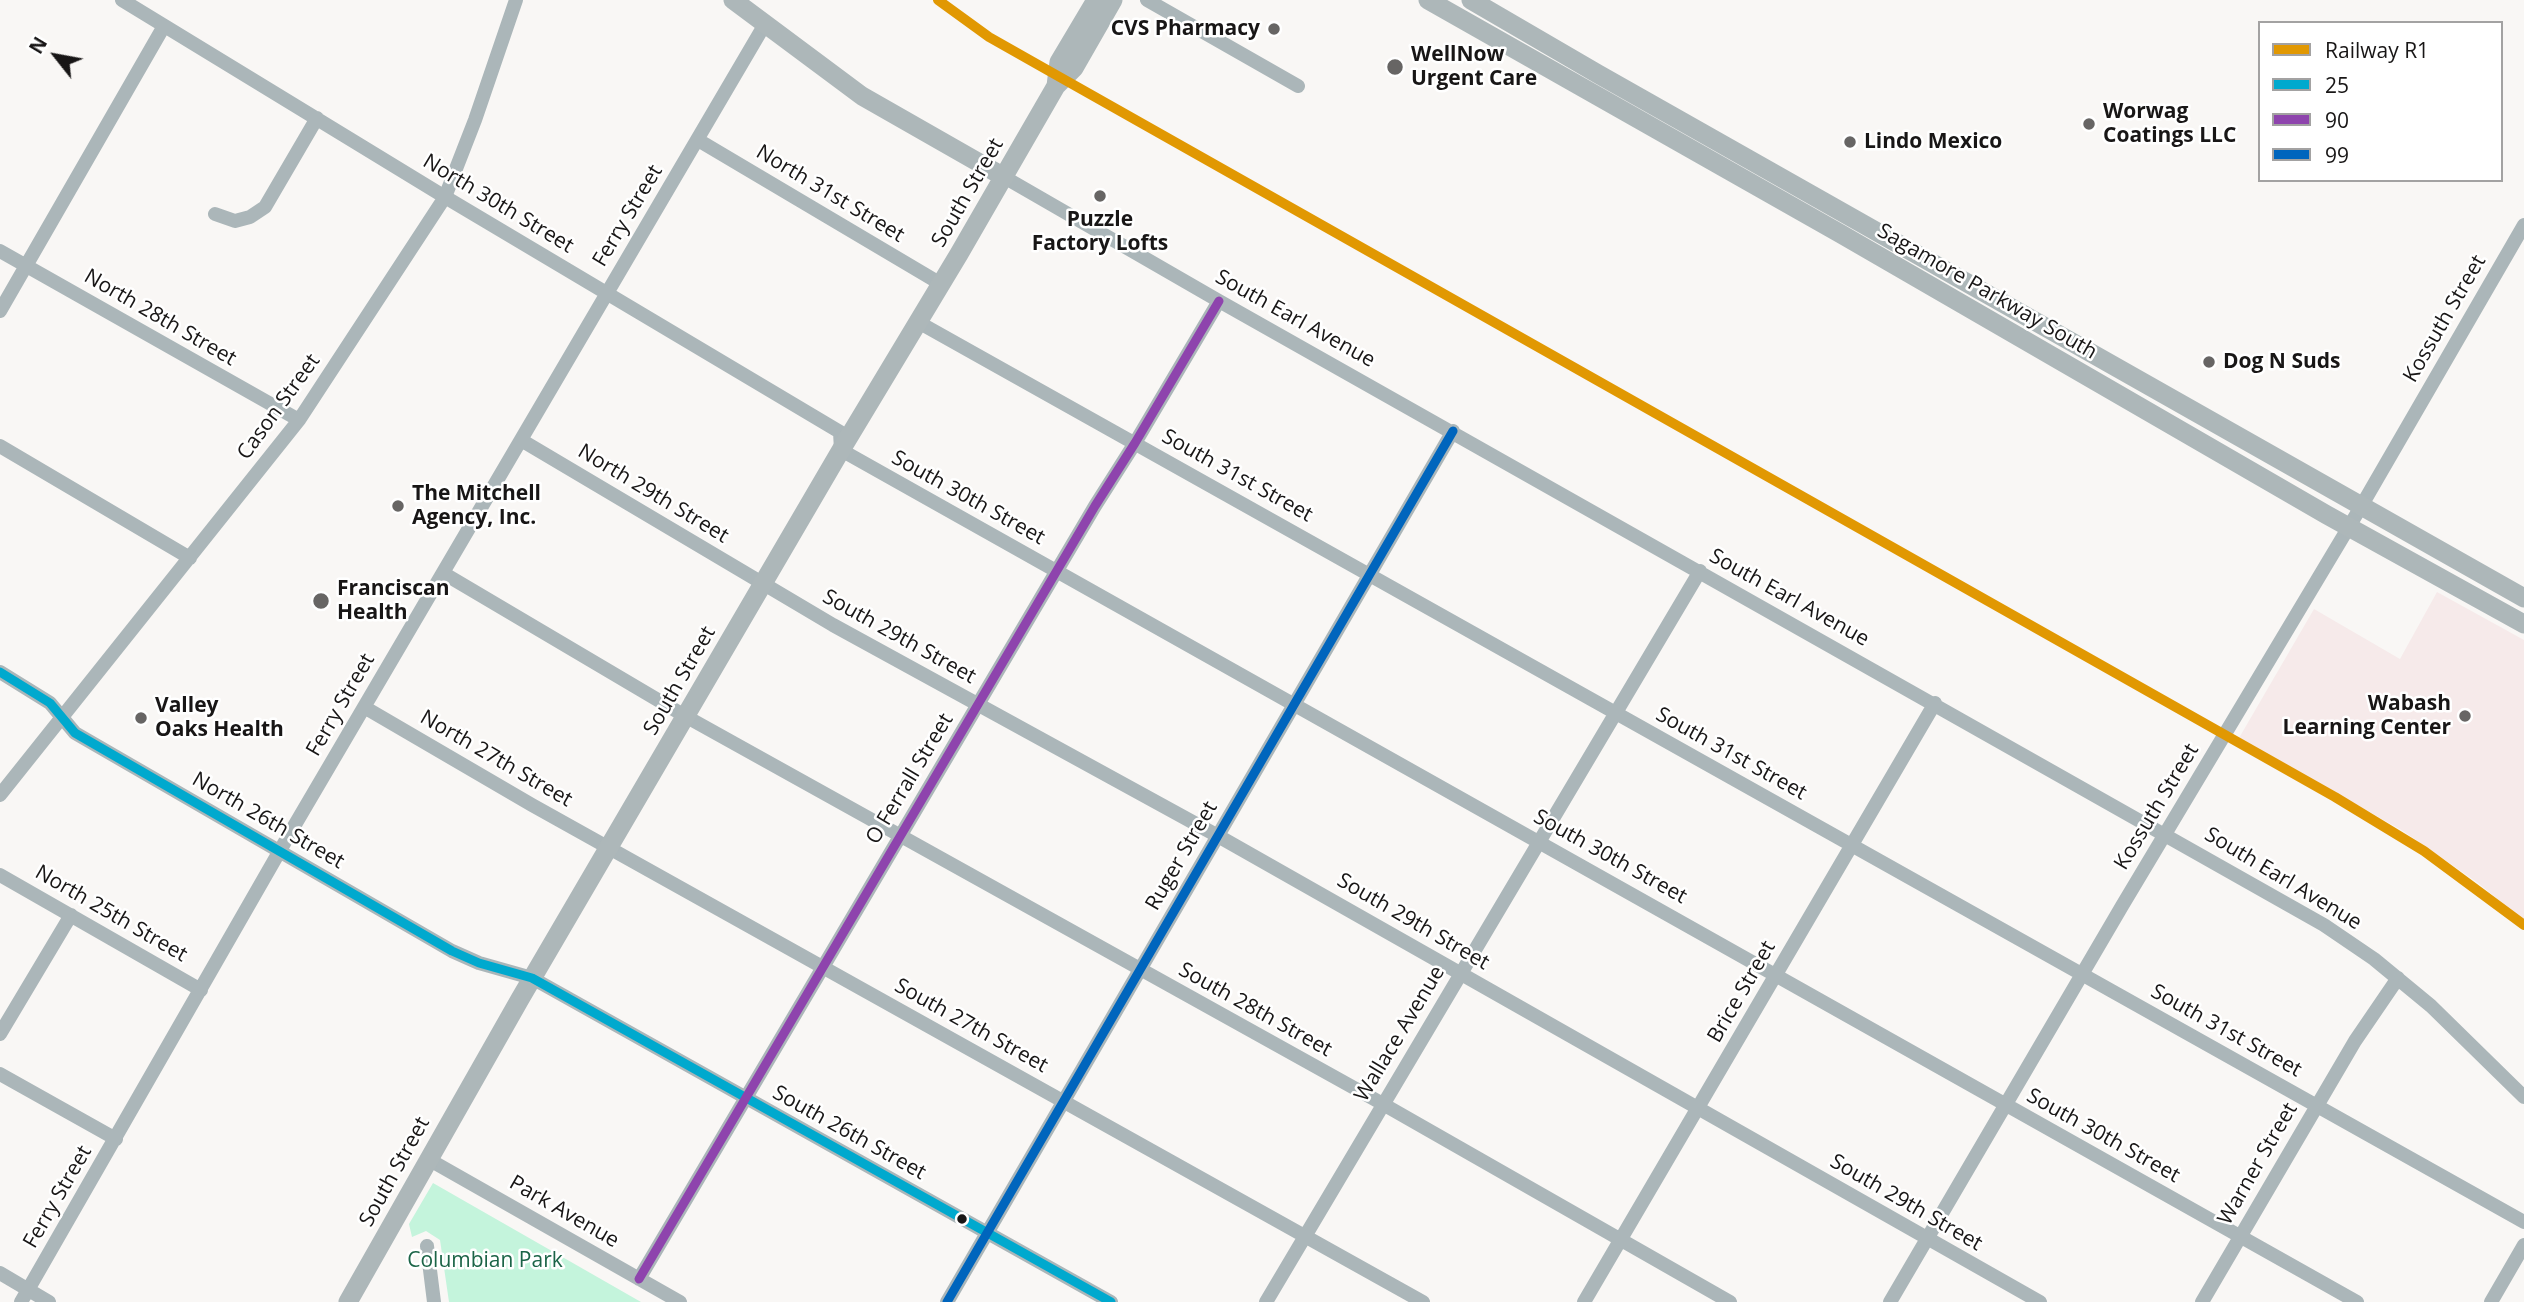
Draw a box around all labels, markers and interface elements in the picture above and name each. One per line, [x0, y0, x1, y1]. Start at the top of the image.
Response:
place label: CVS Pharmacy [1111, 16, 1260, 42]
north arrow [21, 21, 91, 91]
marker: CVS Pharmacy [1266, 21, 1282, 37]
legend [2258, 21, 2503, 182]
text: N [23, 32, 53, 59]
text: Railway R1 [2325, 36, 2429, 64]
place label: WellNow Urgent Care [1411, 42, 1537, 92]
marker: WellNow Urgent Care [1385, 57, 1405, 77]
text: 25 [2325, 71, 2349, 99]
place label: Worwag Coatings LLC [2103, 99, 2236, 149]
text: 90 [2325, 106, 2349, 134]
marker: Worwag Coatings LLC [2081, 116, 2097, 132]
place label: Lindo Mexico [1864, 129, 2002, 155]
street label: South Street [927, 134, 1009, 252]
marker: Lindo Mexico [1842, 134, 1858, 150]
street label: North 31st Street [751, 140, 909, 248]
text: 99 [2325, 141, 2349, 169]
street label: North 30th Street [418, 149, 578, 259]
street label: Ferry Street [588, 160, 668, 272]
marker: Puzzle Factory Lofts [1092, 188, 1108, 204]
place label: Puzzle Factory Lofts [1032, 207, 1168, 257]
street label: Sagamore Parkway South [1873, 219, 2101, 365]
street label: Kossuth Street [2398, 251, 2492, 387]
street label: North 28th Street [80, 264, 240, 372]
street label: South Earl Avenue [1211, 265, 1379, 373]
street label: Cason Street [232, 349, 326, 465]
place label: Dog N Suds [2223, 349, 2340, 375]
marker: Dog N Suds [2201, 354, 2217, 370]
street label: South 31st Street [1157, 424, 1317, 528]
street label: North 29th Street [573, 439, 733, 549]
street label: South 30th Street [887, 445, 1049, 551]
place label: The Mitchell Agency, Inc. [412, 481, 541, 531]
marker: The Mitchell Agency, Inc. [390, 498, 406, 514]
street label: South Earl Avenue [1705, 544, 1873, 652]
place label: Franciscan Health [337, 576, 449, 626]
street label: South 29th Street [818, 584, 980, 690]
marker: Franciscan Health [311, 591, 331, 611]
street label: South Street [639, 622, 721, 740]
street label: Ferry Street [301, 649, 381, 761]
place label: Wabash Learning Center [2283, 691, 2451, 741]
place label: Valley Oaks Health [155, 693, 284, 743]
street label: South 31st Street [1651, 702, 1811, 806]
street label: North 27th Street [416, 705, 576, 813]
marker: Wabash Learning Center [2457, 708, 2473, 724]
street label: O Ferrall Street [861, 709, 959, 849]
marker: Valley Oaks Health [133, 710, 149, 726]
street label: Kossuth Street [2109, 739, 2205, 875]
street label: North 26th Street [188, 767, 348, 875]
street label: Ruger Street [1141, 797, 1223, 915]
street label: South 30th Street [1529, 804, 1691, 910]
street label: South Earl Avenue [2200, 822, 2366, 936]
street label: North 25th Street [31, 860, 191, 968]
street label: South 29th Street [1333, 868, 1493, 976]
street label: Brice Street [1703, 937, 1781, 1047]
street label: South 28th Street [1174, 957, 1336, 1063]
street label: Wallace Avenue [1350, 962, 1450, 1106]
street label: South 27th Street [890, 973, 1052, 1079]
street label: South 31st Street [2146, 979, 2306, 1083]
street label: South 26th Street [768, 1080, 930, 1186]
street label: South 30th Street [2022, 1083, 2184, 1189]
street label: Warner Street [2213, 1098, 2303, 1230]
street label: South Street [355, 1113, 435, 1231]
street label: Ferry Street [18, 1141, 98, 1253]
street label: South 29th Street [1826, 1149, 1986, 1257]
street label: Park Avenue [505, 1170, 623, 1254]
unlabelled marker [955, 1212, 969, 1226]
park label: Columbian Park [407, 1248, 563, 1274]

